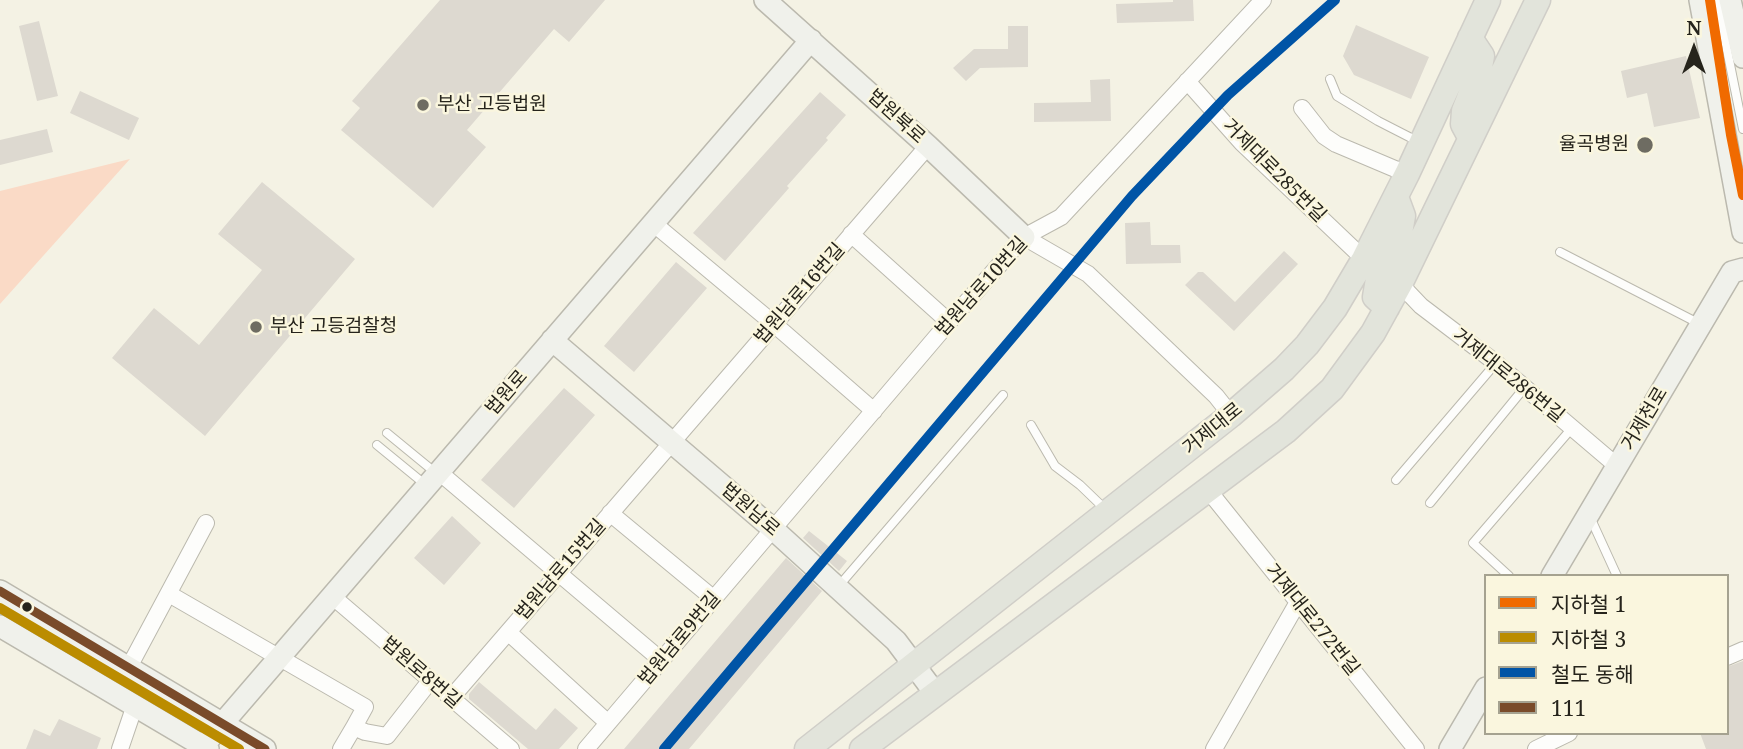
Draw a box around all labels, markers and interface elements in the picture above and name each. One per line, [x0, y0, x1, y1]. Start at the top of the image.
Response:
north arrow [1659, 14, 1729, 84]
text: N [1687, 15, 1701, 41]
street label: 법원북로 [862, 85, 930, 149]
place label: 부산 고등법원 [437, 94, 547, 116]
marker: 부산 고등법원 [415, 97, 431, 113]
street label: 거제대로285번길 [1218, 115, 1330, 227]
place label: 율곡병원 [1559, 134, 1629, 156]
marker: 율곡병원 [1635, 135, 1655, 155]
street label: 법원남로10번길 [931, 233, 1033, 341]
street label: 법원남로16번길 [750, 239, 850, 349]
place label: 부산 고등검찰청 [270, 316, 397, 338]
marker: 부산 고등검찰청 [248, 319, 264, 335]
street label: 거제대로286번길 [1448, 324, 1568, 428]
street label: 법원로 [481, 366, 533, 420]
street label: 거제천로 [1617, 383, 1673, 455]
street label: 거제대로 [1179, 398, 1247, 460]
street label: 법원남로 [716, 478, 784, 542]
street label: 법원남로15번길 [511, 515, 611, 625]
street label: 거제대로272번길 [1260, 560, 1364, 680]
legend [1484, 574, 1729, 735]
street label: 법원남로9번길 [634, 587, 726, 691]
text: 지하철 1 [1551, 590, 1626, 618]
unlabelled marker [20, 600, 34, 614]
text: 지하철 3 [1551, 625, 1626, 653]
street label: 법원로8번길 [377, 632, 465, 714]
text: 철도 동해 [1551, 660, 1634, 688]
text: 111 [1551, 694, 1586, 722]

